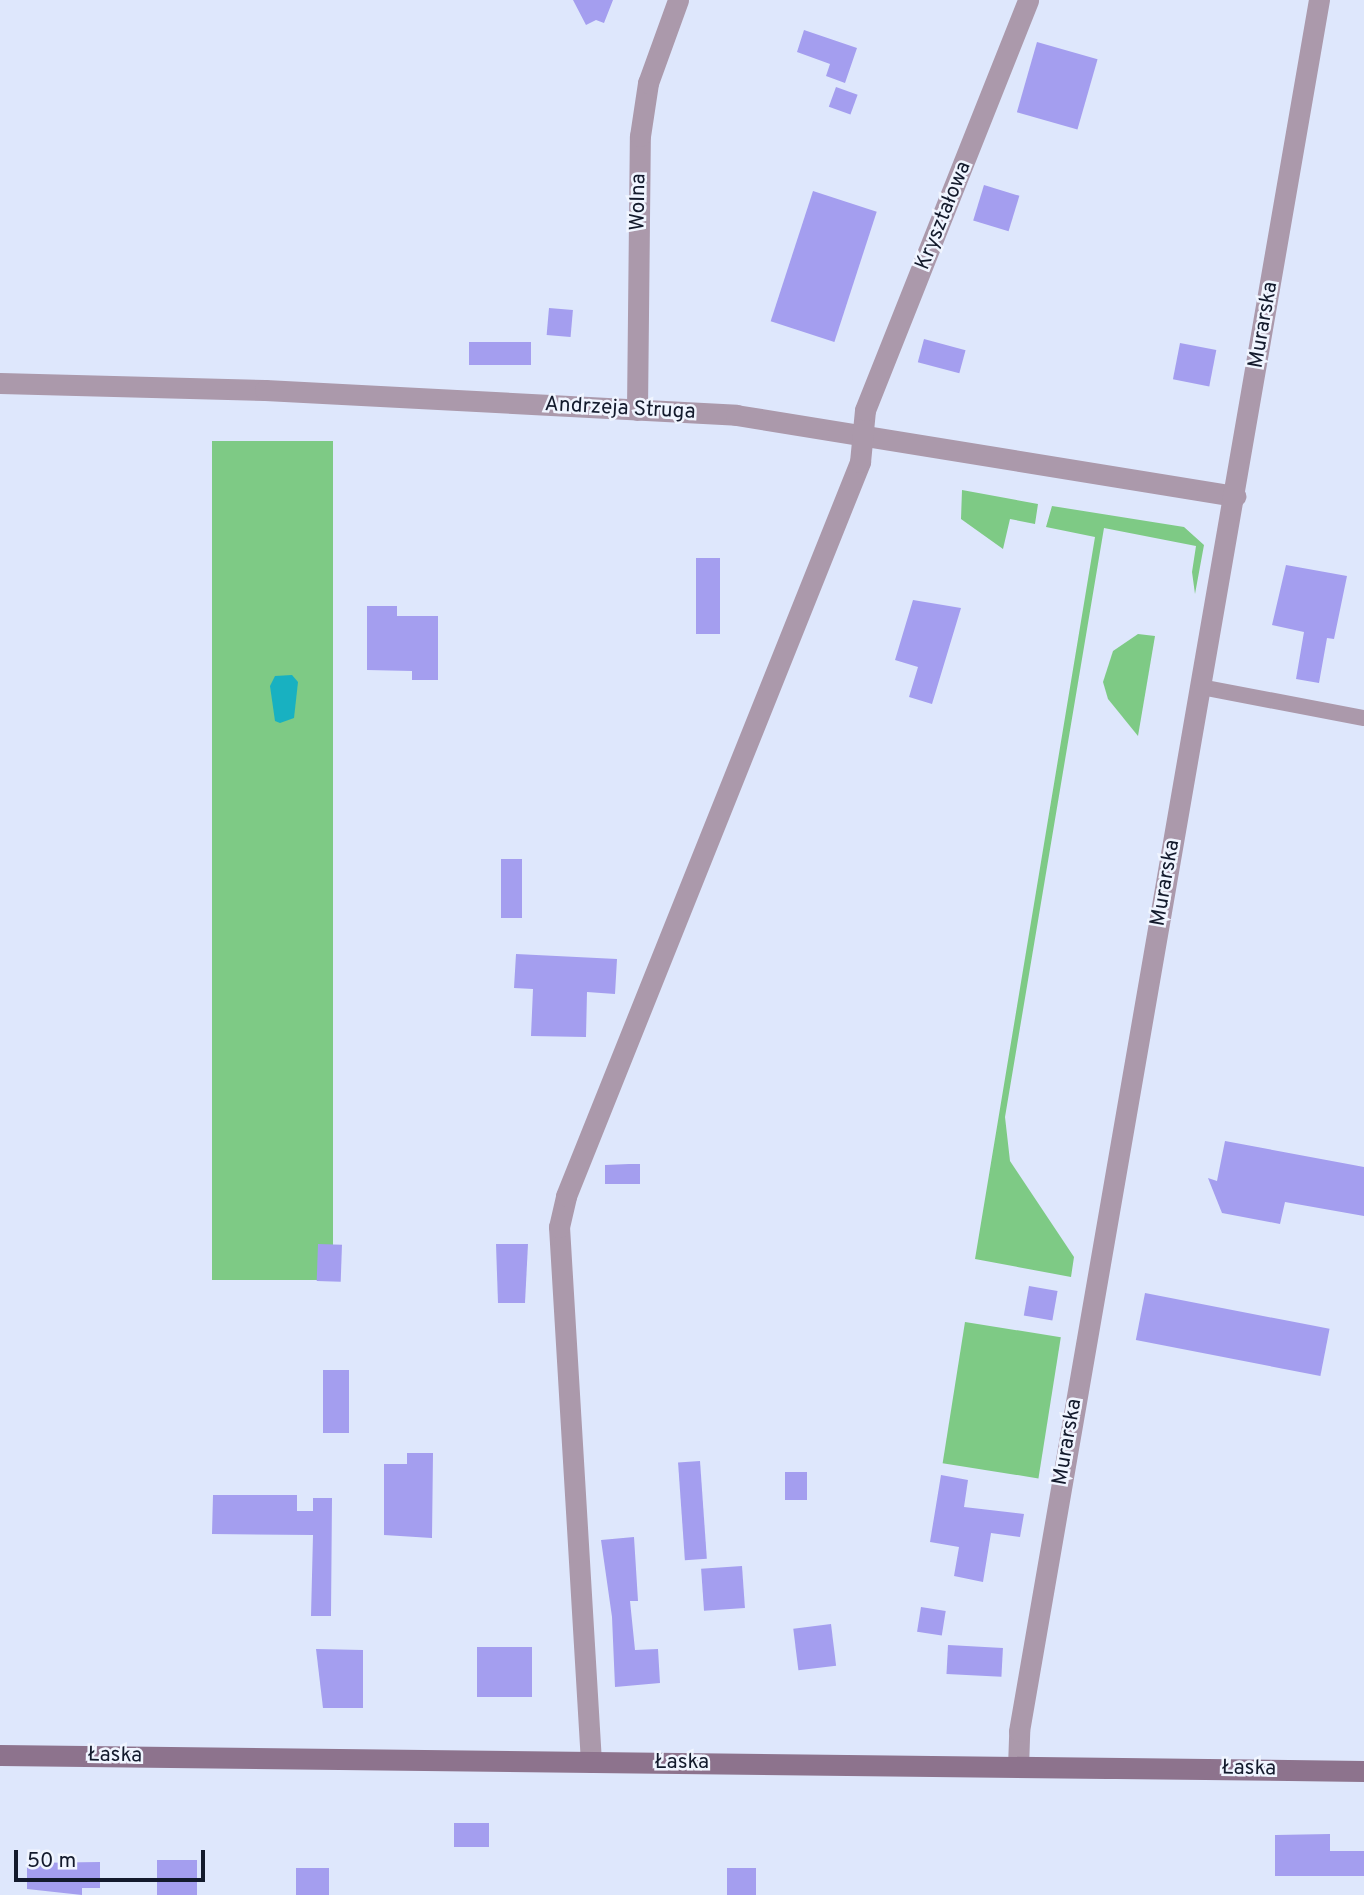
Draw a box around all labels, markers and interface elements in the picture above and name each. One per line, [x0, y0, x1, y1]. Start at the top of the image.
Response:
street label: Kryształowa [911, 158, 977, 274]
street label: Wolna [626, 173, 652, 231]
street label: Murarska [1244, 280, 1284, 370]
street label: Andrzeja Struga [544, 392, 696, 426]
street label: Murarska [1146, 838, 1186, 928]
street label: Murarska [1048, 1397, 1088, 1487]
street label: Łaska [88, 1743, 142, 1769]
street label: Łaska [655, 1750, 709, 1776]
street label: Łaska [1222, 1756, 1276, 1782]
scale bar [18, 1836, 208, 1880]
text: 50 m [27, 1848, 76, 1875]

